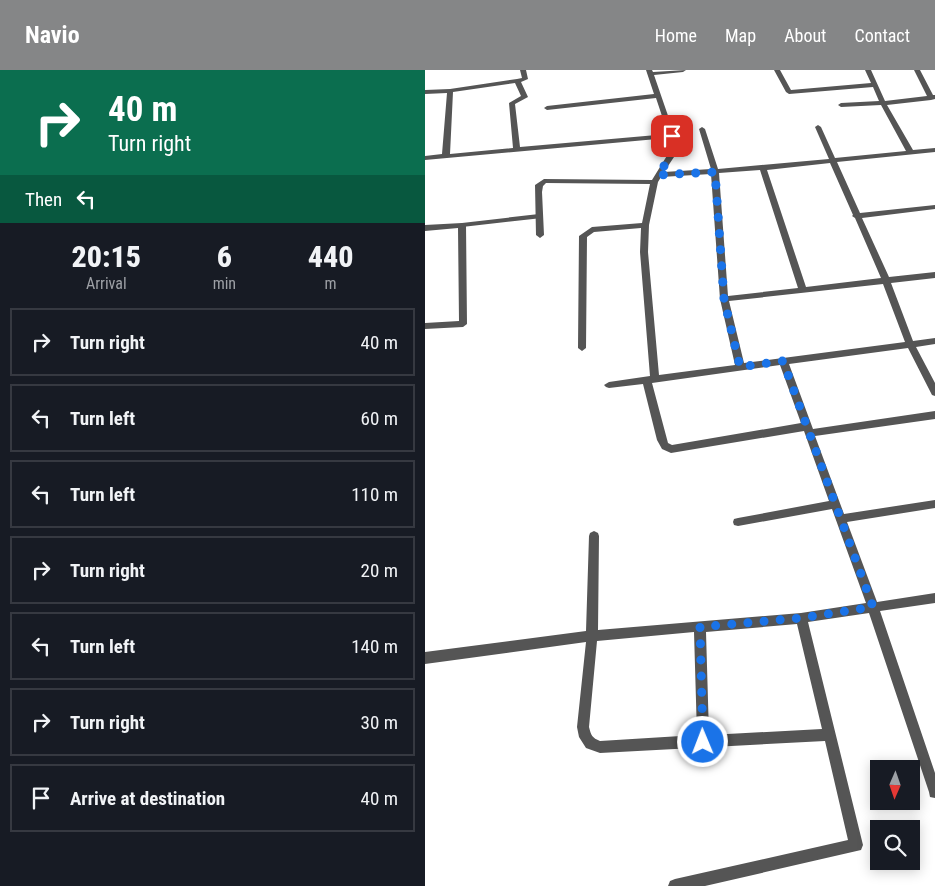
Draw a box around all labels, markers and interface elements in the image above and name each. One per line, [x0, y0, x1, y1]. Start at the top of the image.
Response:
text: Navio [25, 21, 80, 49]
text: Home [655, 25, 697, 46]
text: Map [725, 25, 756, 46]
text: About [784, 25, 826, 46]
text: Contact [854, 25, 910, 46]
text: 40 m [108, 89, 177, 130]
icon: right [25, 90, 90, 155]
pin [651, 115, 693, 157]
icon: arrive [658, 122, 686, 150]
text: Turn right [108, 131, 191, 156]
icon: left [72, 185, 100, 213]
text: Then [25, 188, 62, 211]
text: 20:15 [72, 239, 141, 274]
text: 6 [217, 239, 232, 274]
text: 440 [308, 239, 353, 274]
text: Arrival [86, 274, 127, 293]
text: min [213, 274, 236, 293]
text: m [325, 274, 337, 293]
icon: right [27, 328, 55, 356]
text: Turn right [70, 331, 145, 354]
text: 40 m [361, 331, 398, 354]
icon: left [27, 404, 55, 432]
text: Turn left [70, 407, 135, 430]
text: 60 m [361, 407, 398, 430]
icon: left [27, 480, 55, 508]
text: Turn left [70, 483, 135, 506]
text: 110 m [351, 483, 398, 506]
icon: right [27, 556, 55, 584]
text: Turn right [70, 559, 145, 582]
text: 20 m [361, 559, 398, 582]
icon: left [27, 632, 55, 660]
text: Turn left [70, 635, 135, 658]
text: 140 m [351, 635, 398, 658]
icon: right [27, 708, 55, 736]
text: Turn right [70, 711, 145, 734]
text: 30 m [361, 711, 398, 734]
position arrow [676, 715, 728, 767]
north arrow [870, 760, 920, 810]
map controls [870, 760, 920, 870]
icon: arrive [27, 784, 55, 812]
text: Arrive at destination [70, 787, 225, 810]
text: 40 m [361, 787, 398, 810]
button: search [870, 820, 920, 870]

